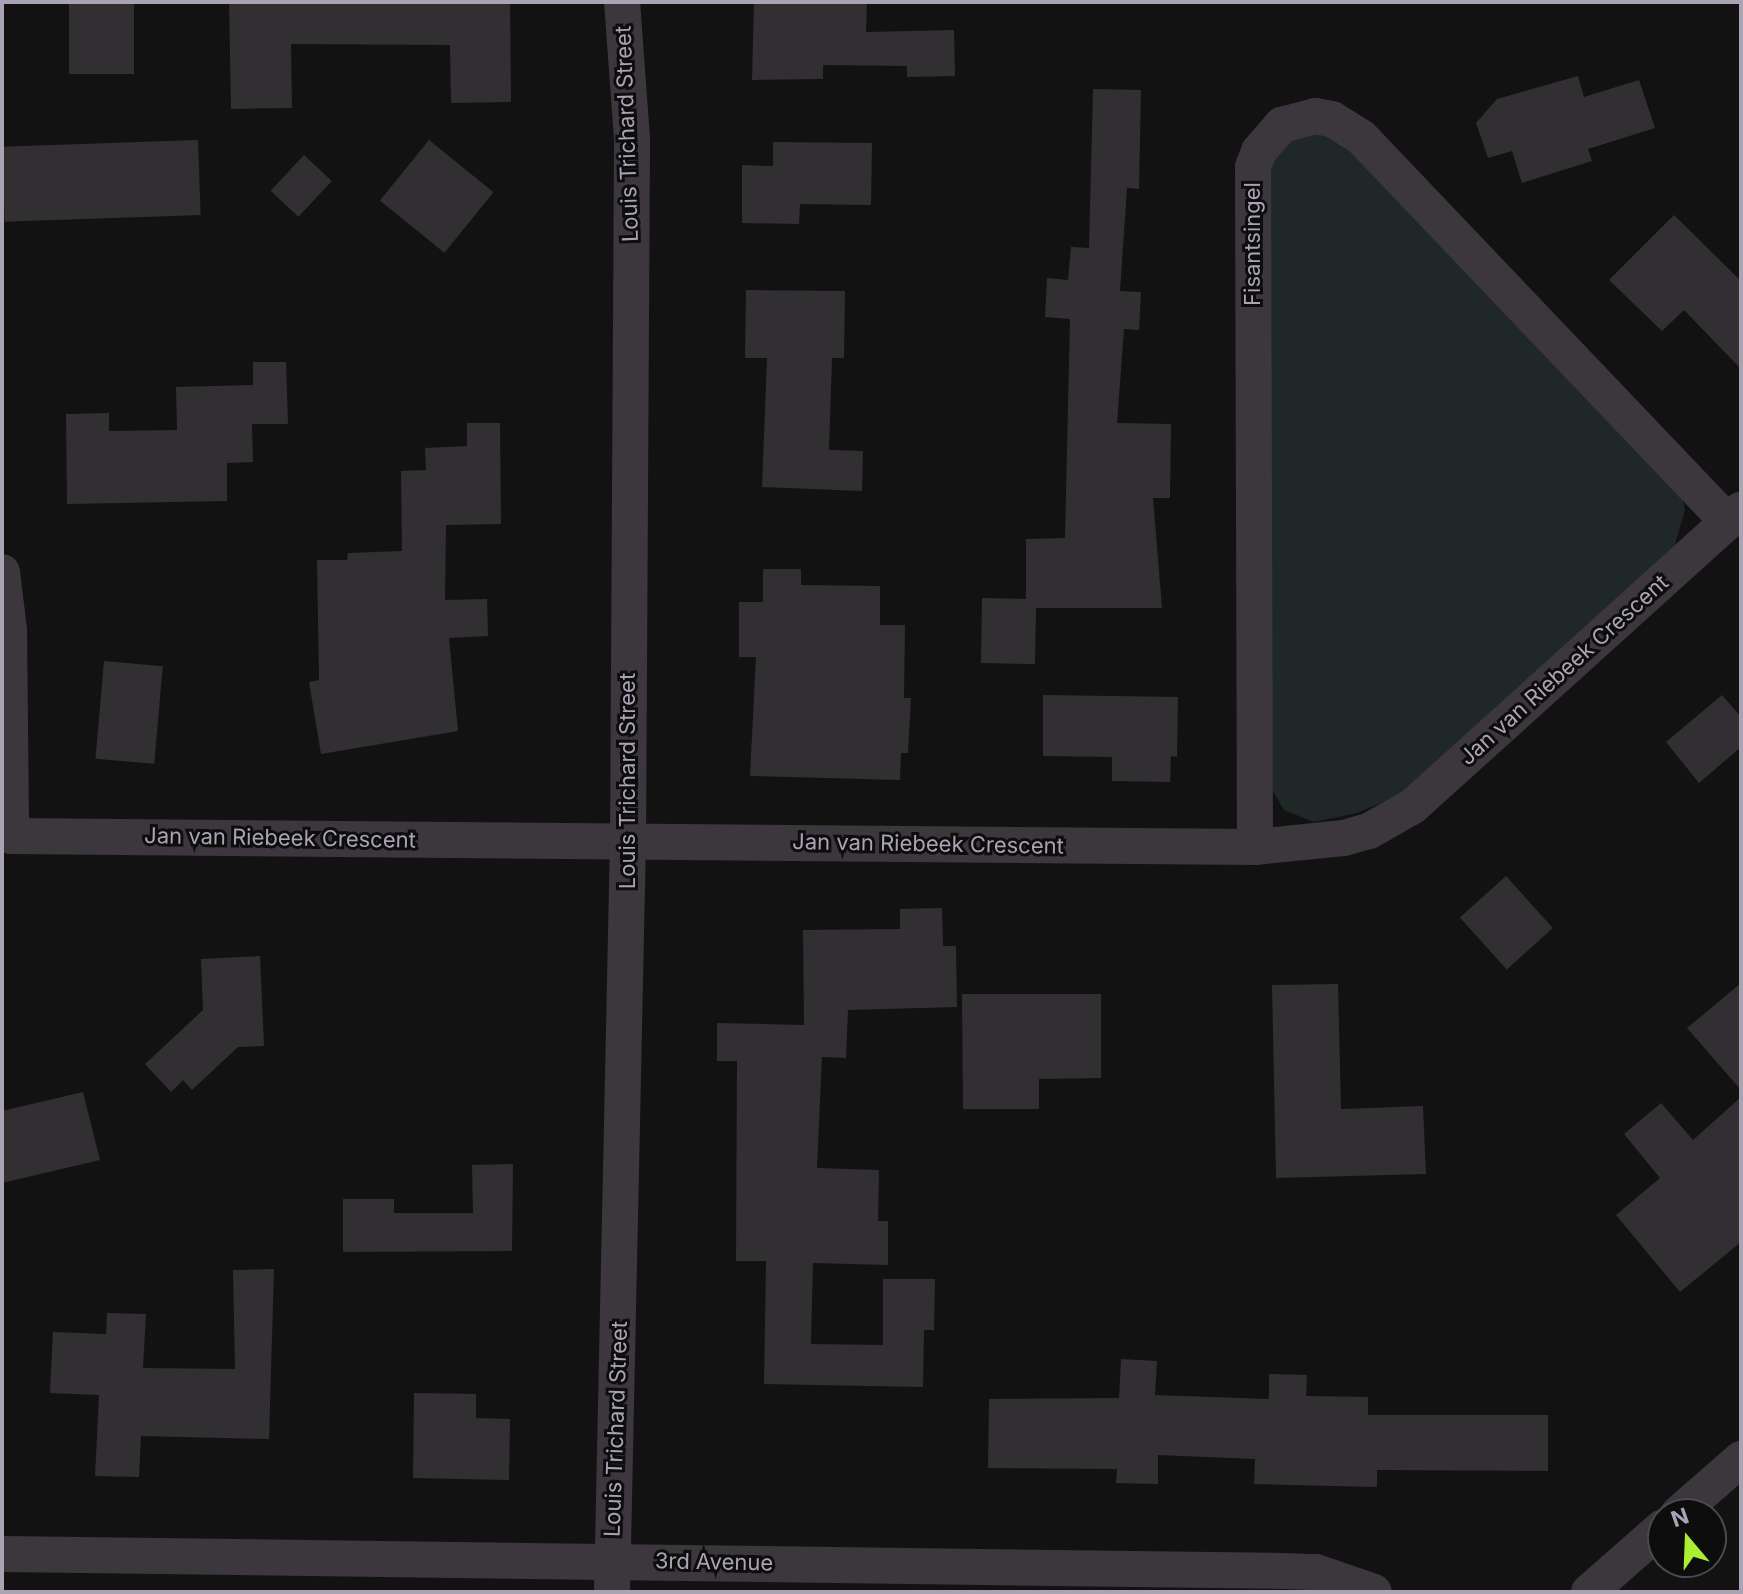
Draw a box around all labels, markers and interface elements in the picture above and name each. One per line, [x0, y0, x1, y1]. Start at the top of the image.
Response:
street label: Louis Trichard Street [610, 25, 644, 243]
street label: Fisantsingel [1240, 182, 1266, 306]
street label: Jan van Riebeek Crescent [1454, 569, 1674, 771]
street label: Louis Trichard Street [615, 673, 641, 889]
street label: Jan van Riebeek Crescent [144, 822, 416, 854]
street label: Jan van Riebeek Crescent [792, 828, 1064, 860]
street label: Louis Trichard Street [599, 1320, 633, 1538]
north arrow [1647, 1498, 1727, 1578]
text: N [1668, 1502, 1692, 1532]
street label: 3rd Avenue [655, 1548, 773, 1576]

